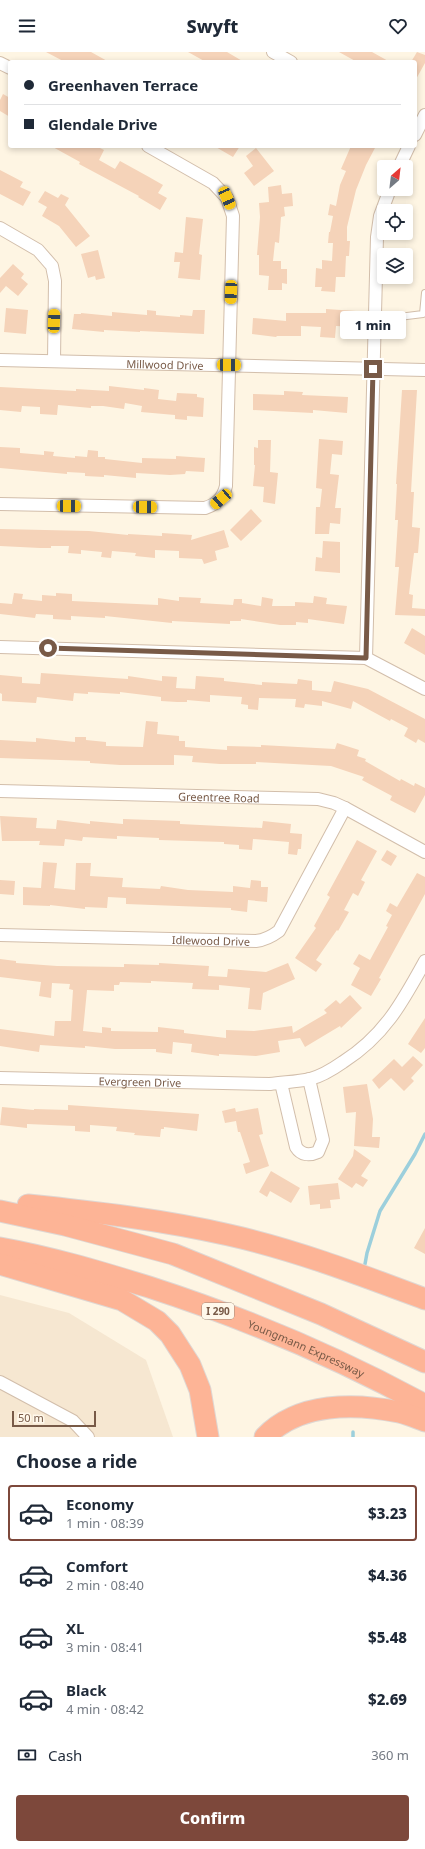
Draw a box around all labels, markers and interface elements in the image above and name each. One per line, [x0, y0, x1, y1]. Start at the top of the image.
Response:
text: Swyft [187, 14, 238, 38]
icon: menu [16, 15, 38, 37]
icon: heart [387, 15, 409, 37]
text: Greenhaven Terrace [48, 75, 198, 95]
text: Glendale Drive [48, 114, 158, 134]
north arrow [377, 160, 413, 196]
map controls [377, 160, 413, 284]
car [217, 185, 237, 211]
button: locate [377, 204, 413, 240]
button: layers [377, 248, 413, 284]
car [225, 280, 237, 304]
car [48, 309, 60, 333]
callout: 1 min [340, 311, 406, 339]
text: 1 min [355, 316, 391, 334]
street label: Millwood Drive [126, 355, 204, 372]
car [217, 359, 241, 371]
route end [364, 360, 382, 378]
car [208, 487, 234, 511]
car [57, 500, 81, 512]
car [133, 501, 157, 513]
route start [39, 639, 57, 657]
street label: Greentree Road [178, 788, 260, 805]
street label: Idlewood Drive [172, 932, 250, 948]
street label: Evergreen Drive [98, 1073, 182, 1090]
road number: I 290 [202, 1303, 234, 1319]
street label: Youngmann Expressway [246, 1316, 368, 1380]
scale bar [12, 1409, 96, 1428]
text: 50 m [18, 1410, 44, 1425]
text: Choose a ride [16, 1449, 137, 1473]
text: Economy [66, 1494, 134, 1514]
icon: car [18, 1495, 54, 1531]
text: $3.23 [368, 1503, 407, 1523]
text: 1 min · 08:39 [66, 1514, 144, 1532]
text: Comfort [66, 1556, 128, 1576]
icon: car [18, 1557, 54, 1593]
text: $4.36 [368, 1565, 407, 1585]
text: 2 min · 08:40 [66, 1576, 144, 1594]
text: XL [66, 1618, 84, 1638]
icon: car [18, 1619, 54, 1655]
text: $5.48 [368, 1627, 407, 1647]
text: 3 min · 08:41 [66, 1638, 144, 1656]
text: Black [66, 1680, 106, 1700]
icon: car [18, 1681, 54, 1717]
text: $2.69 [368, 1689, 407, 1709]
text: 4 min · 08:42 [66, 1700, 144, 1718]
icon: cash [16, 1744, 38, 1766]
text: Cash [48, 1745, 82, 1765]
text: 360 m [371, 1746, 409, 1764]
button: Confirm [16, 1795, 409, 1841]

